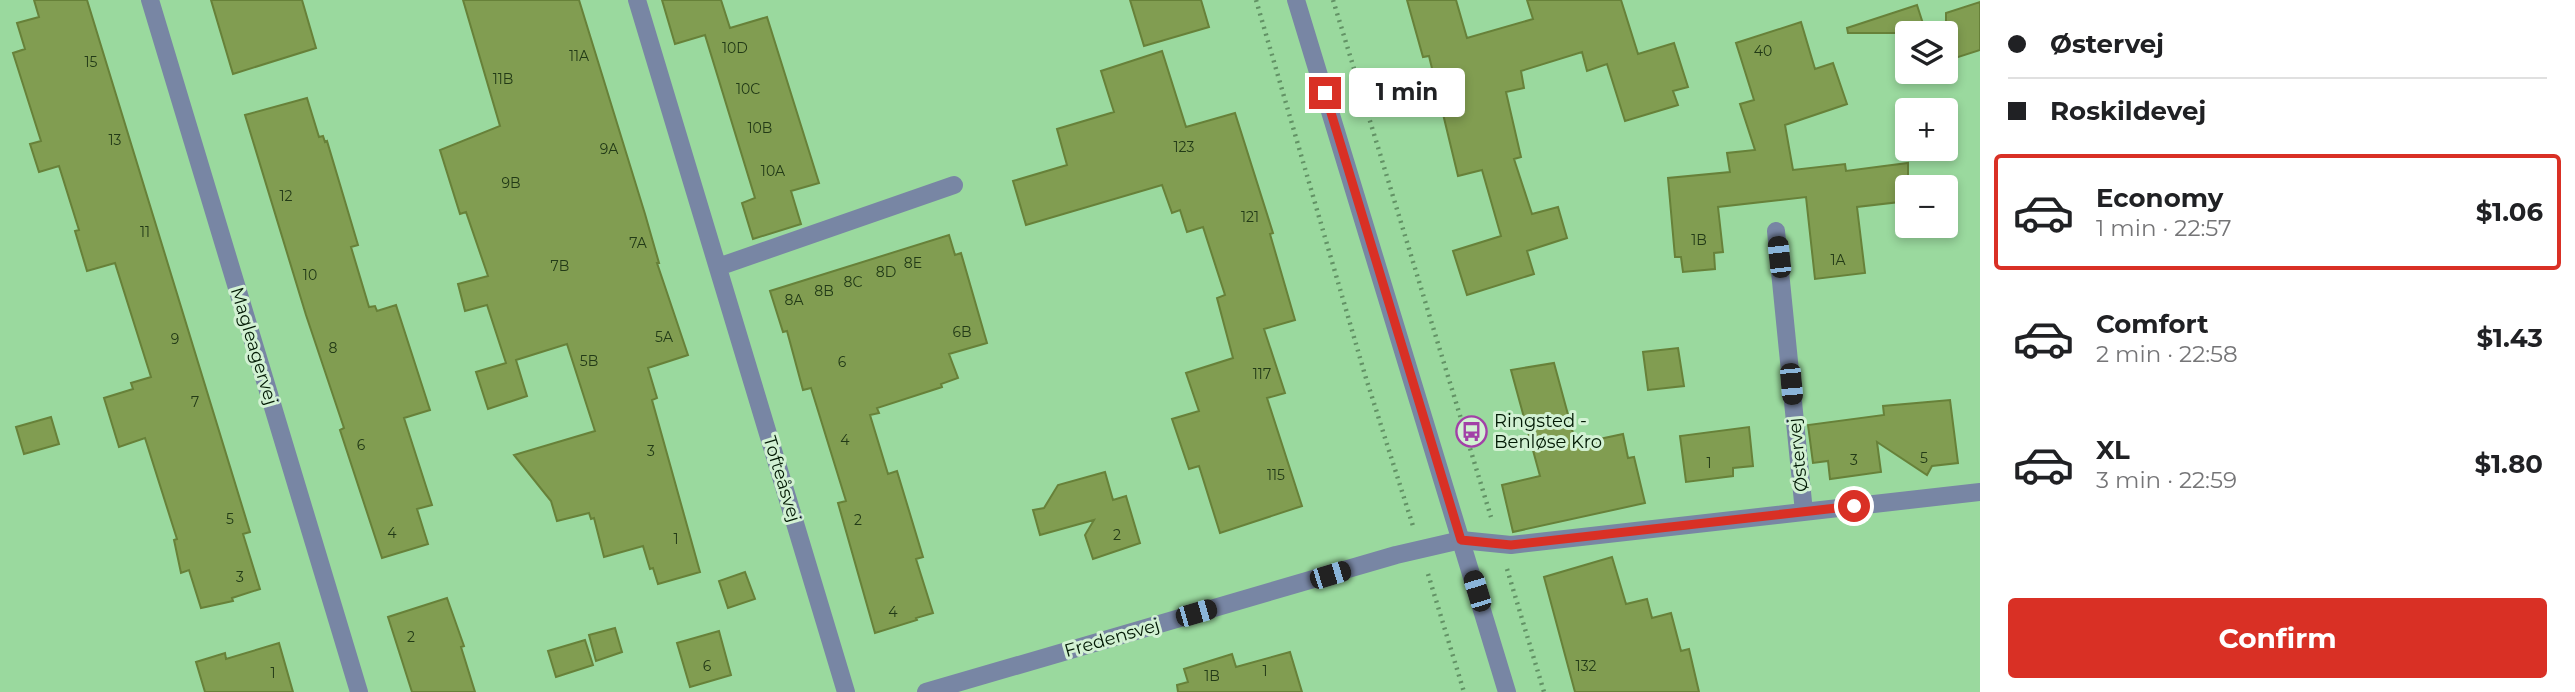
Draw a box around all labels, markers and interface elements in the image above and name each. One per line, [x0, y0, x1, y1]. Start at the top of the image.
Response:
map controls [1895, 21, 1958, 238]
button: layers [1895, 21, 1958, 84]
text: Østervej [2050, 28, 2164, 60]
house number: 10D [722, 39, 748, 57]
house number: 40 [1754, 42, 1772, 60]
house number: 11A [569, 47, 590, 65]
house number: 15 [85, 53, 98, 71]
callout: 1 min [1350, 68, 1465, 118]
house number: 11B [493, 70, 513, 88]
route end [1309, 77, 1341, 109]
text: 1 min [1376, 78, 1438, 106]
house number: 10C [736, 80, 760, 98]
text: Roskildevej [2050, 95, 2206, 127]
button: + [1895, 98, 1958, 161]
house number: 10B [748, 119, 772, 137]
house number: 13 [109, 131, 122, 149]
house number: 123 [1174, 138, 1195, 156]
house number: 9A [600, 140, 619, 158]
house number: 10A [761, 162, 786, 180]
house number: 9B [501, 174, 521, 192]
button: − [1895, 175, 1958, 238]
icon: car [2012, 181, 2075, 244]
text: Economy [2096, 182, 2223, 214]
house number: 12 [279, 187, 293, 205]
text: $1.06 [2476, 196, 2543, 228]
house number: 121 [1241, 208, 1259, 226]
text: 1 min · 22:57 [2096, 214, 2232, 242]
house number: 11 [140, 223, 150, 241]
house number: 1B [1691, 231, 1707, 249]
house number: 7A [629, 234, 648, 252]
car [1767, 235, 1792, 279]
house number: 1A [1830, 251, 1847, 269]
house number: 8E [904, 254, 922, 272]
house number: 7B [551, 257, 569, 275]
house number: 8D [876, 263, 896, 281]
house number: 10 [303, 266, 317, 284]
house number: 8C [844, 273, 863, 291]
house number: 8B [814, 282, 834, 300]
street label: Magleagervej [226, 284, 282, 408]
house number: 8A [785, 291, 804, 309]
icon: car [2012, 307, 2075, 370]
text: Comfort [2096, 308, 2208, 340]
text: $1.43 [2477, 322, 2543, 354]
house number: 6B [952, 323, 972, 341]
house number: 5A [655, 328, 674, 346]
house number: 9 [171, 330, 179, 348]
house number: 8 [329, 339, 338, 357]
text: 2 min · 22:58 [2096, 340, 2238, 368]
house number: 5B [580, 352, 598, 370]
house number: 6 [838, 353, 847, 371]
car [1779, 362, 1804, 406]
house number: 117 [1253, 365, 1271, 383]
house number: 7 [191, 393, 199, 411]
place label: Ringsted - Benløse Kro [1494, 410, 1602, 453]
bus stop icon: Ringsted - Benløse Kro [1454, 414, 1488, 448]
street label: Østervej [1783, 417, 1813, 493]
house number: 4 [840, 431, 850, 449]
street label: Tofteåsvej [759, 433, 805, 525]
icon: car [2012, 433, 2075, 496]
text: XL [2096, 434, 2130, 466]
house number: 6 [357, 436, 366, 454]
house number: 3 [647, 442, 655, 460]
text: $1.80 [2475, 448, 2543, 480]
house number: 5 [1920, 449, 1928, 467]
house number: 3 [1850, 451, 1858, 469]
house number: 1 [1706, 454, 1712, 472]
house number: 115 [1267, 466, 1285, 484]
text: 3 min · 22:59 [2096, 466, 2237, 494]
route start [1838, 490, 1870, 522]
house number: 5 [226, 510, 234, 528]
house number: 2 [854, 511, 862, 529]
house number: 4 [387, 524, 397, 542]
house number: 2 [1113, 526, 1121, 544]
house number: 1 [673, 530, 679, 548]
car [1307, 559, 1354, 591]
house number: 3 [236, 568, 244, 586]
car [1461, 568, 1494, 614]
car [1173, 597, 1220, 629]
button: Confirm [2008, 598, 2547, 678]
house number: 4 [888, 603, 898, 621]
street label: Fredensvej [1062, 614, 1162, 662]
house number: 2 [407, 628, 415, 646]
house number: 6 [703, 657, 712, 675]
house number: 132 [1576, 657, 1596, 675]
house number: 1 [1262, 662, 1268, 680]
house number: 1 [270, 664, 276, 682]
house number: 1B [1204, 667, 1220, 685]

